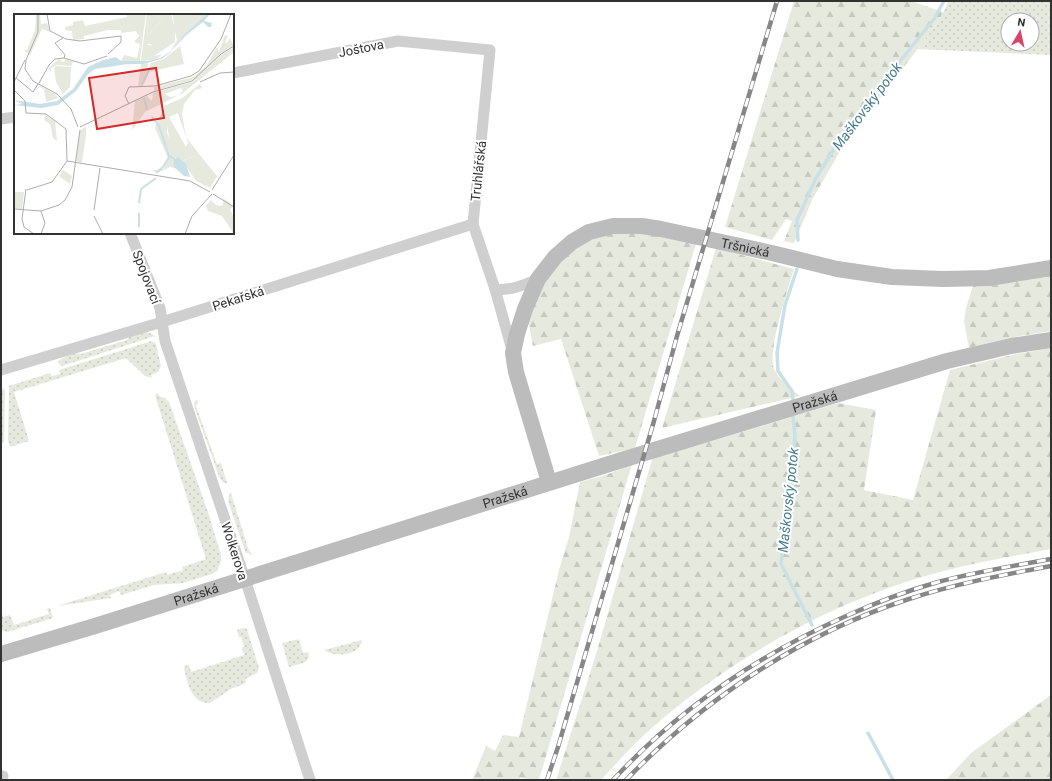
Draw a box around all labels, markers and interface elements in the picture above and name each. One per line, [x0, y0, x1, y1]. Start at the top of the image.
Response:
north arrow [1000, 12, 1040, 52]
inset map [14, 14, 234, 234]
text: N [1017, 16, 1027, 30]
street label: Joštova [337, 37, 385, 60]
water label: Maškovský potok [829, 58, 906, 153]
street label: Truhlářská [468, 140, 489, 202]
street label: Tršnická [720, 235, 771, 260]
street label: Spojovací [129, 248, 164, 307]
street label: Pekařská [210, 283, 266, 314]
street label: Pražská [790, 388, 839, 416]
water label: Maškovský potok [775, 446, 802, 553]
street label: Pražská [481, 483, 530, 511]
street label: Wolkerova [218, 520, 251, 582]
street label: Pražská [172, 581, 220, 609]

